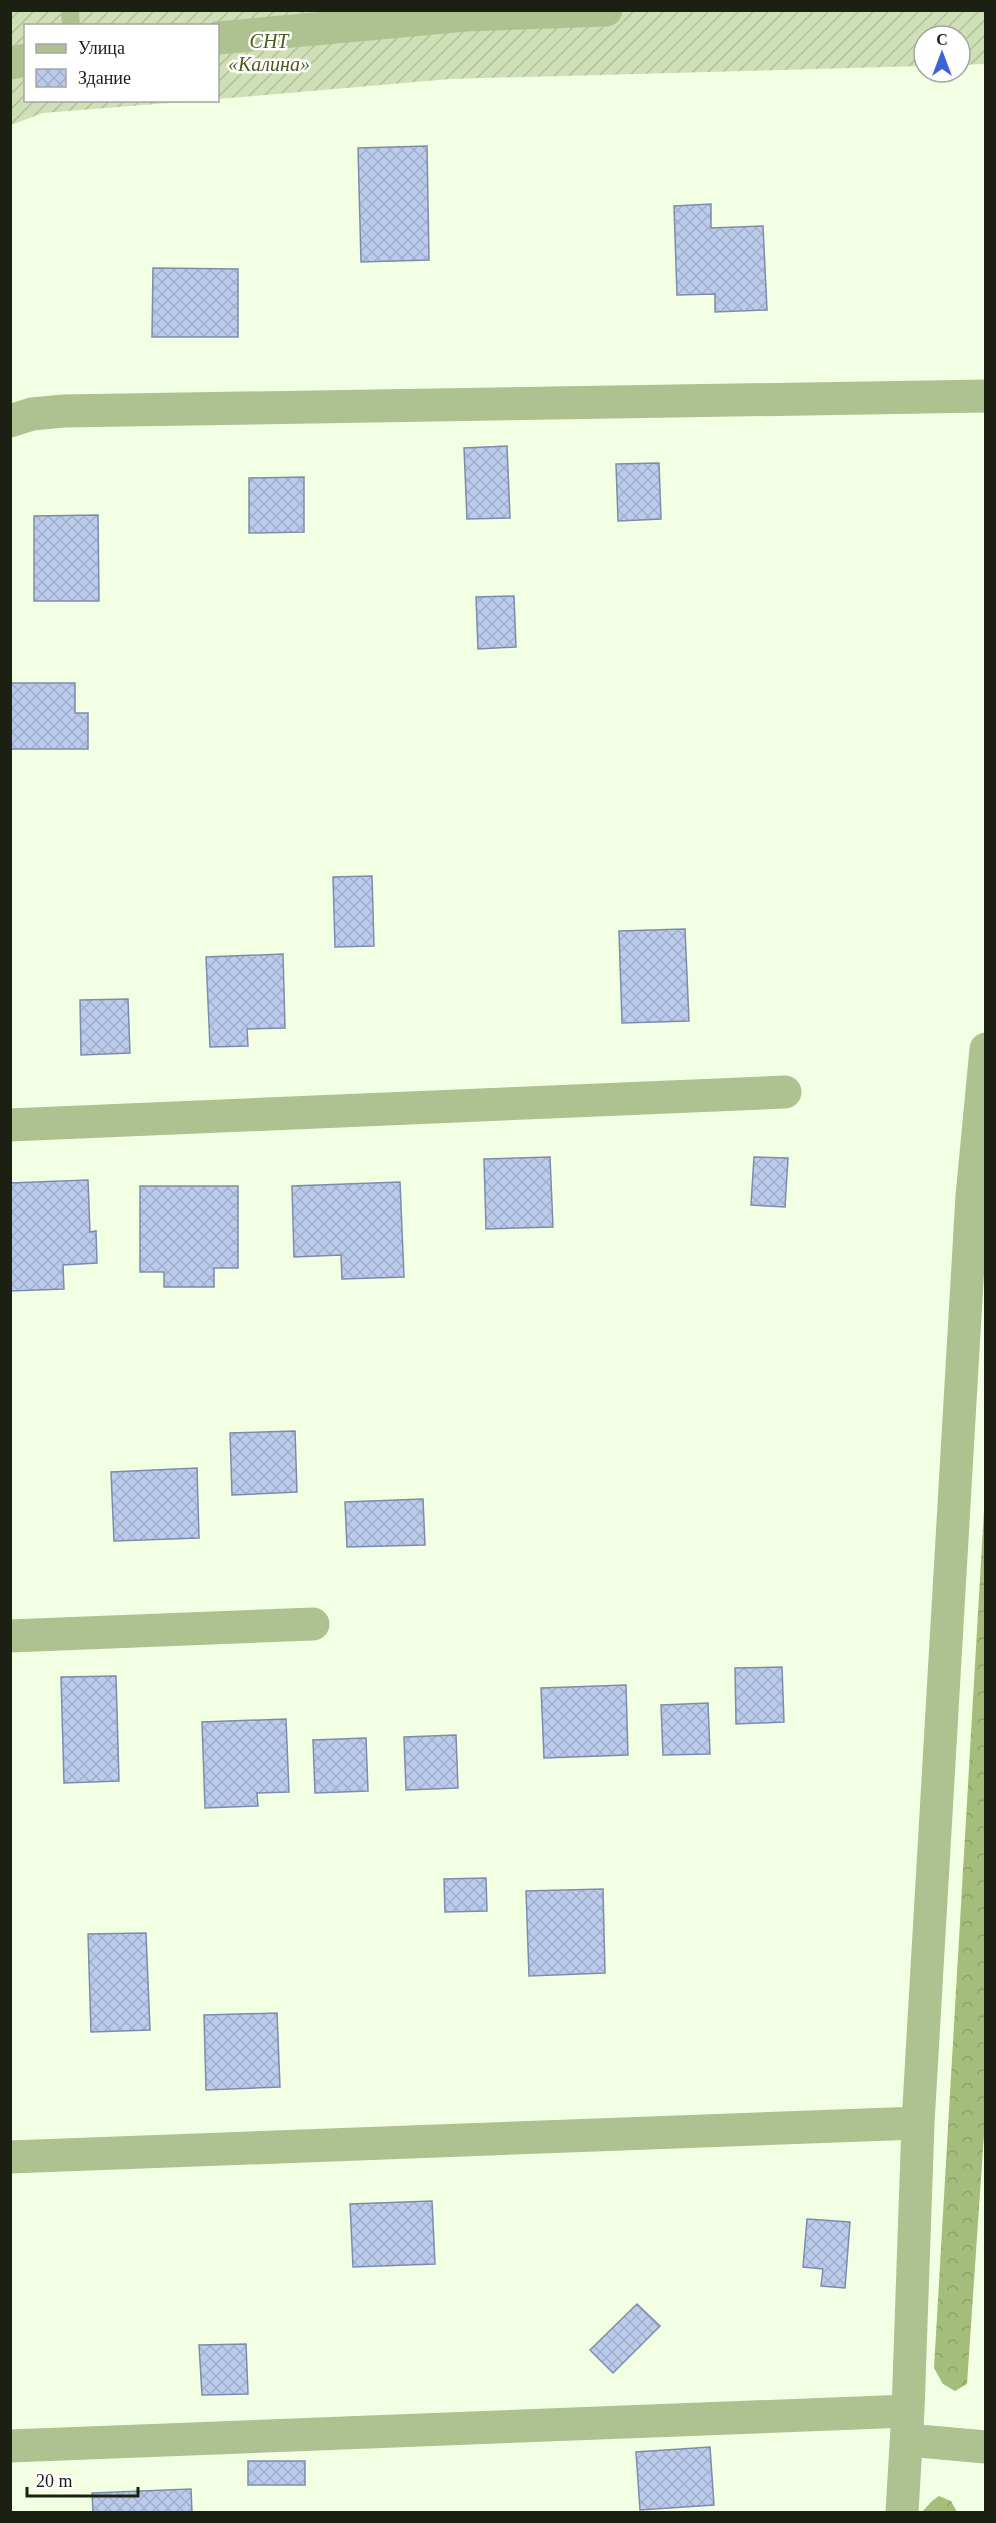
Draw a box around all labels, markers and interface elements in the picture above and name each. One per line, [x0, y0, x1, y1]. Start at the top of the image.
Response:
legend [24, 24, 219, 102]
north arrow [912, 24, 972, 84]
park label: СНТ «Калина» [228, 30, 310, 75]
text: С [936, 31, 948, 48]
text: Улица [78, 38, 125, 58]
text: Здание [78, 68, 131, 88]
scale bar [27, 2460, 138, 2498]
text: 20 m [36, 2471, 73, 2491]

